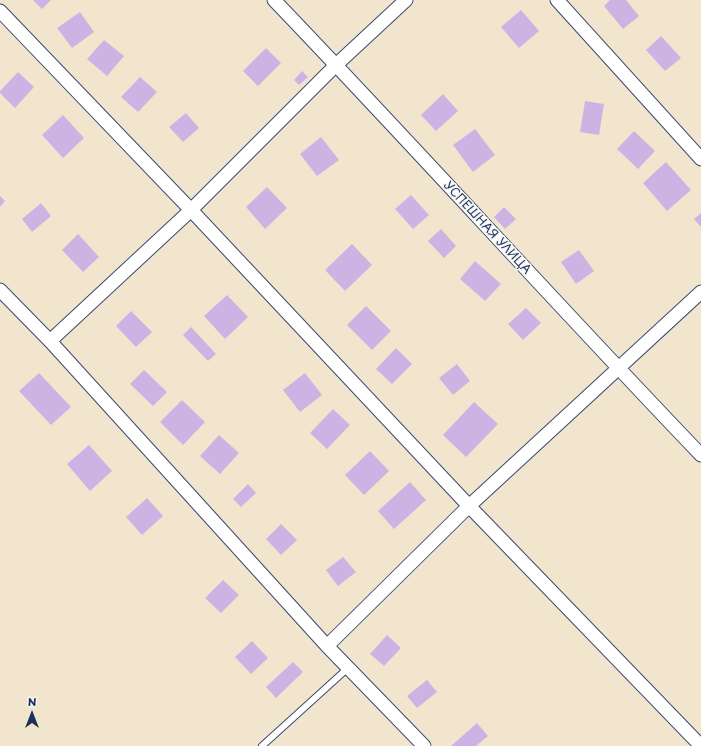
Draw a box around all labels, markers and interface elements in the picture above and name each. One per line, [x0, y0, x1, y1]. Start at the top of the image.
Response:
street label: УСПЕШНАЯ УЛИЦА [440, 179, 534, 277]
text: N [28, 693, 36, 710]
north arrow [12, 694, 52, 734]

